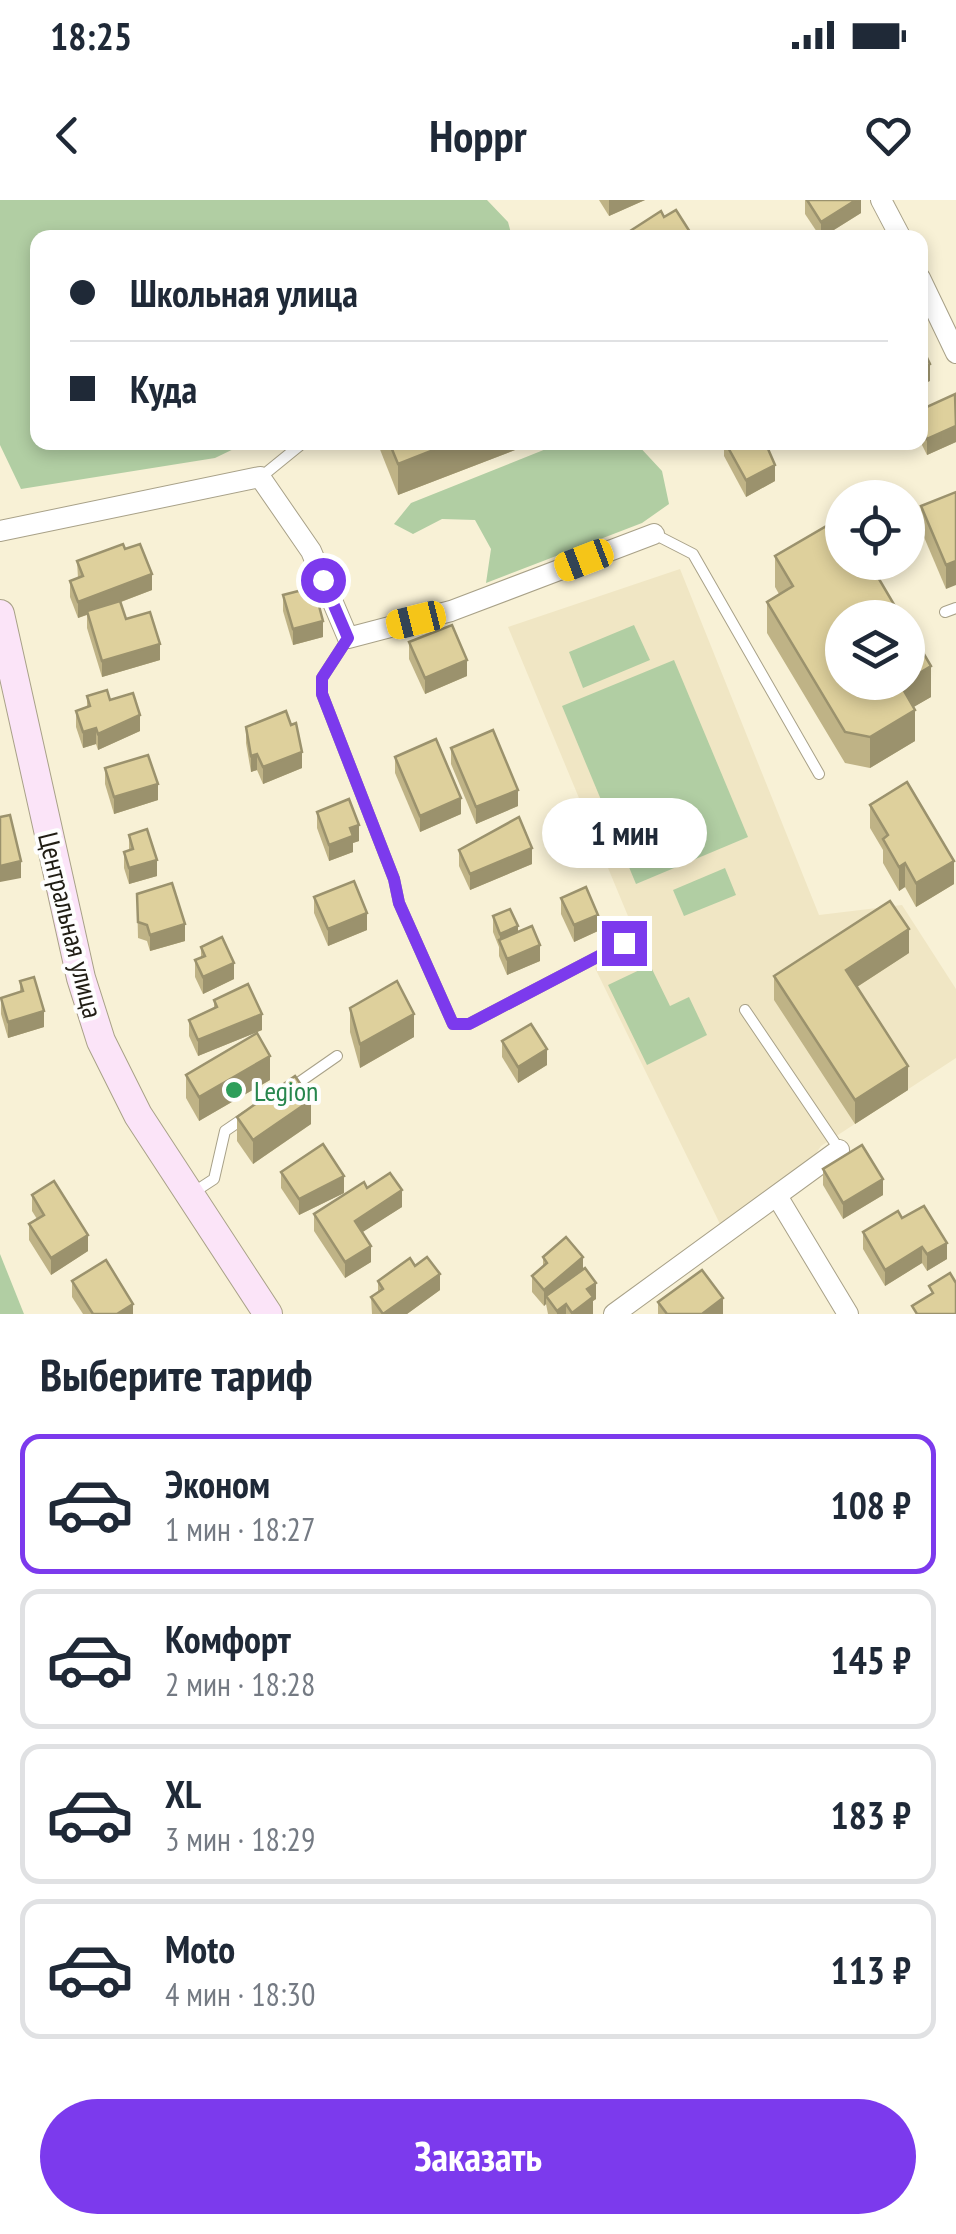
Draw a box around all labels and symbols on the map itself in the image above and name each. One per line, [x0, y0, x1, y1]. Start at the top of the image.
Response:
car [551, 535, 617, 585]
route start [301, 558, 346, 603]
car [383, 598, 449, 642]
callout: 1 мин [542, 798, 706, 868]
street label: Центральная улица [30, 828, 112, 1022]
route end [602, 921, 647, 966]
place label: Legion [254, 1072, 318, 1109]
marker: Legion [223, 1079, 245, 1101]

